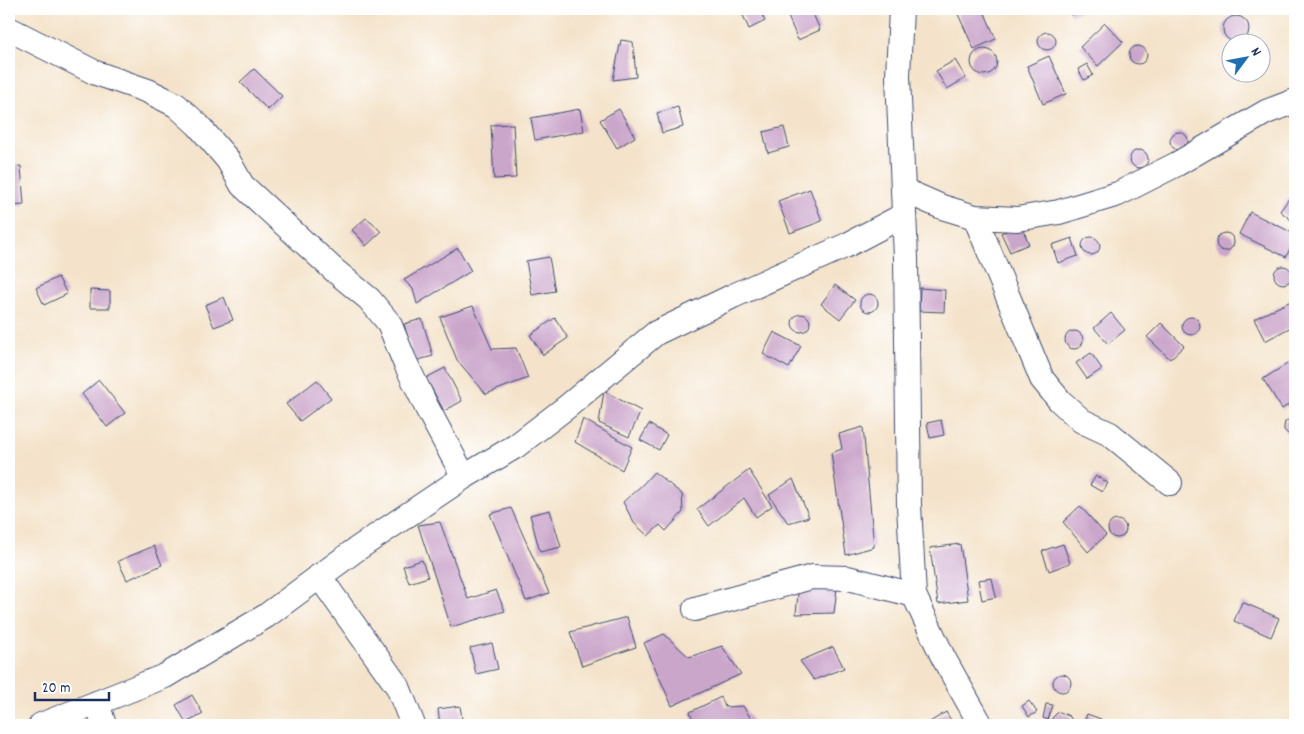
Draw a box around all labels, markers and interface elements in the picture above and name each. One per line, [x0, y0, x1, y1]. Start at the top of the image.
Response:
north arrow [1222, 32, 1272, 82]
text: N [1245, 44, 1266, 60]
scale bar [35, 669, 109, 701]
text: 20 m [42, 678, 70, 700]

